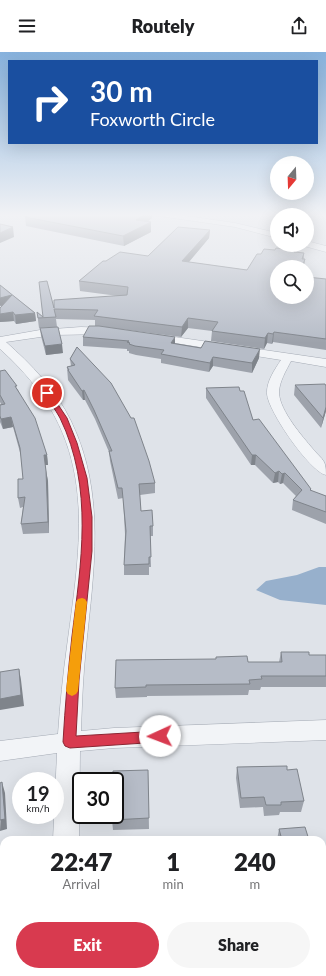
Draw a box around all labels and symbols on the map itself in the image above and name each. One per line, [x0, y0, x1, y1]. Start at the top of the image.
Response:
north arrow [270, 156, 314, 200]
pin [30, 376, 64, 410]
position arrow [139, 715, 181, 757]
speed limit sign: 30 [72, 772, 124, 824]

